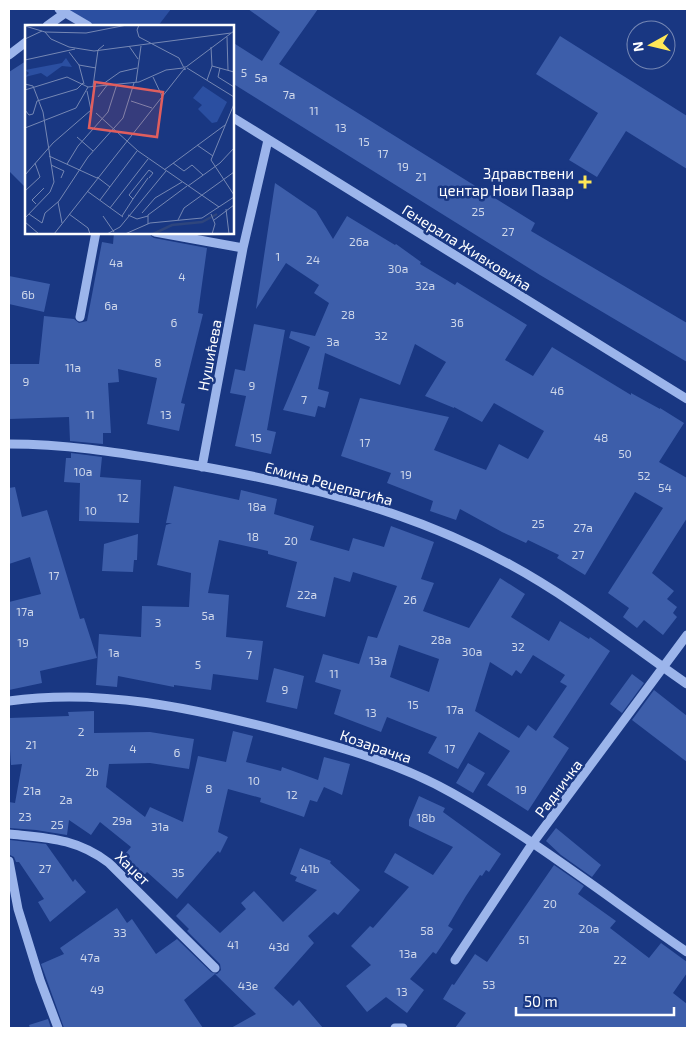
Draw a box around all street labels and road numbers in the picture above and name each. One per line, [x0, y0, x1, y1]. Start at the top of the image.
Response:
street label: Генерала Живковића [399, 200, 535, 294]
street label: Нушићева [193, 318, 226, 392]
street label: Емина Реџепагића [263, 457, 395, 509]
street label: Козарачка [338, 725, 414, 767]
street label: Радничка [530, 756, 586, 820]
street label: Хаџет [112, 847, 154, 889]

